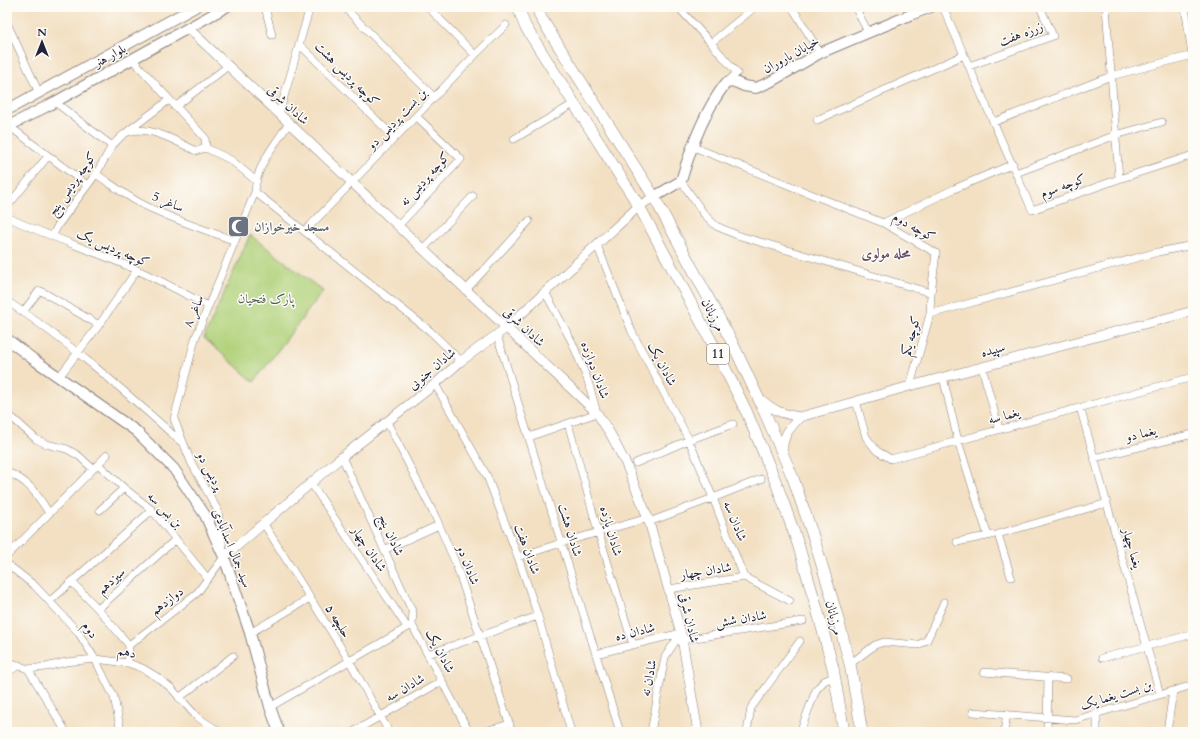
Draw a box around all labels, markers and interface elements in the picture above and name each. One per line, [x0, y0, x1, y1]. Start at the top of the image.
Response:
street label: زرزه هفت [996, 17, 1046, 51]
north arrow [22, 22, 62, 62]
text: N [37, 25, 47, 40]
street label: خیابان باروران [759, 32, 823, 78]
street label: کوچه پردیس هشت [311, 38, 383, 110]
street label: بلوار هنر [89, 40, 129, 73]
street label: شادان شرقی [263, 81, 313, 129]
street label: بن بست پردیس دو [362, 84, 431, 155]
street label: کوچه پردیس پنج [43, 148, 102, 221]
street label: کوچه پردیس نه [396, 148, 454, 210]
street label: کوچه سوم [1038, 169, 1089, 204]
street label: ساغر 5 [149, 187, 187, 217]
street label: کوچه دوم [888, 208, 939, 248]
mosque icon: مسجد خیرخوازان [226, 214, 252, 240]
place label: مسجد خیرخوازان [254, 218, 329, 236]
street label: کوچه پردیس یک [74, 225, 152, 271]
district label: محله مولوی [862, 244, 911, 263]
park label: پارک فتحیان [238, 290, 295, 308]
street label: ساغر ٨ [179, 292, 209, 330]
street label: مرزبانان [697, 295, 729, 335]
street label: شادان شرقی [499, 303, 549, 351]
street label: کوچه یکم [897, 314, 928, 359]
street label: سپیده [979, 338, 1007, 362]
street label: شادان دوازده [576, 339, 614, 401]
street label: شادان یک [643, 339, 681, 389]
street label: شادان جنوبی [404, 344, 460, 394]
road number: 11 [707, 344, 729, 364]
street label: یغما سه [986, 403, 1023, 429]
street label: یغما دو [1122, 421, 1160, 447]
street label: پردیس دو [191, 447, 229, 495]
street label: بن بس سه [143, 488, 187, 533]
street label: شادان سه [719, 498, 751, 544]
street label: شادان هشت [553, 501, 587, 559]
street label: شادان یازده [595, 504, 627, 558]
street label: سید جمال اسدآبادی [208, 506, 256, 590]
street label: شادان پنج [372, 511, 408, 560]
street label: شادان چهار [346, 521, 391, 575]
street label: شادان هفت [510, 521, 544, 577]
street label: یغما چهار [1117, 524, 1147, 572]
street label: شادان دو [452, 541, 484, 587]
street label: شادان چهار [677, 558, 733, 584]
street label: سیزدهم [93, 563, 131, 601]
street label: دوازدهم [147, 583, 189, 622]
street label: شادان شرقی [675, 591, 703, 645]
street label: مرزبانان [821, 599, 847, 637]
street label: حلبچه ۵ [321, 601, 355, 641]
street label: شادان شش [714, 606, 768, 632]
street label: دوم [76, 618, 102, 643]
street label: شادان ده [613, 618, 657, 646]
street label: شادان یک [421, 626, 459, 676]
street label: دهم [115, 641, 138, 666]
street label: شادان نه [637, 658, 661, 698]
street label: شادان سه [382, 670, 428, 706]
street label: بن بست یغما یک [1078, 675, 1155, 714]

